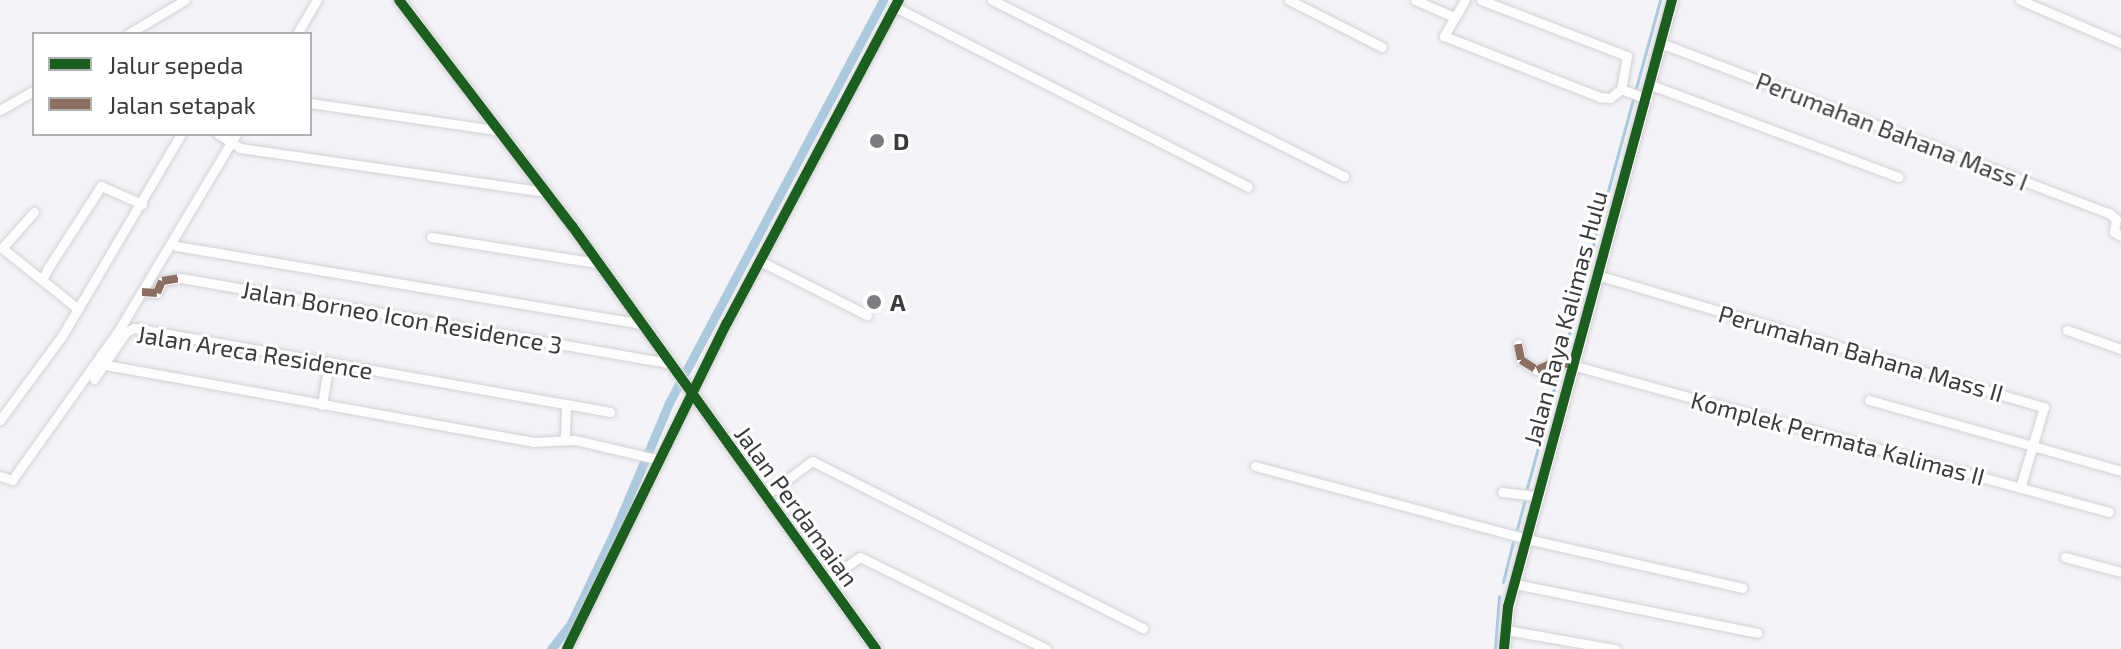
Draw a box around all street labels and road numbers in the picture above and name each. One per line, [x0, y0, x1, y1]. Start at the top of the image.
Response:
street label: Perumahan Bahana Mass I [1752, 66, 2032, 196]
street label: Jalan Raya Kalimas Hulu [1517, 187, 1613, 449]
street label: Jalan Borneo Icon Residence 3 [239, 275, 565, 359]
street label: Perumahan Bahana Mass II [1715, 299, 2007, 407]
street label: Jalan Areca Residence [135, 319, 375, 385]
street label: Komplek Permata Kalimas II [1688, 385, 1988, 491]
street label: Jalan Perdamaian [729, 420, 865, 592]

